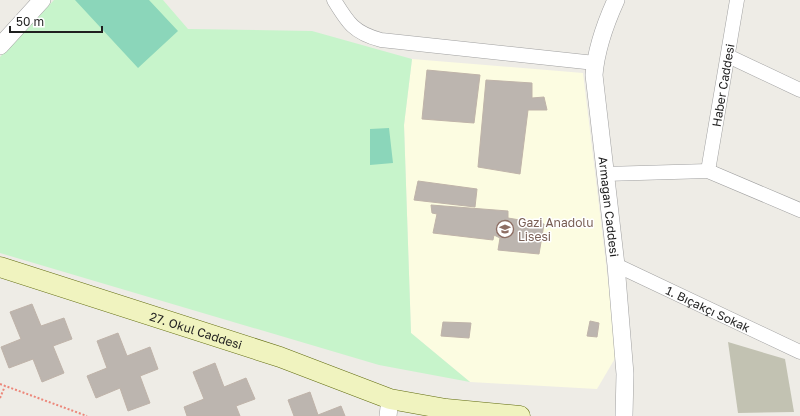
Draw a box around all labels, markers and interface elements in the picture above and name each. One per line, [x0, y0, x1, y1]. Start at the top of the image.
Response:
scale bar [10, 8, 102, 34]
text: 50 m [16, 14, 44, 29]
street label: Haber Caddesi [708, 42, 737, 128]
street label: Armağan Caddesi [596, 156, 623, 258]
place label: Gazi Anadolu Lisesi [518, 215, 593, 244]
school or university icon: Gazi Anadolu Lisesi [495, 219, 515, 239]
street label: 1. Bıçakçı Sokak [664, 282, 753, 335]
street label: 27. Okul Caddesi [148, 308, 244, 352]

